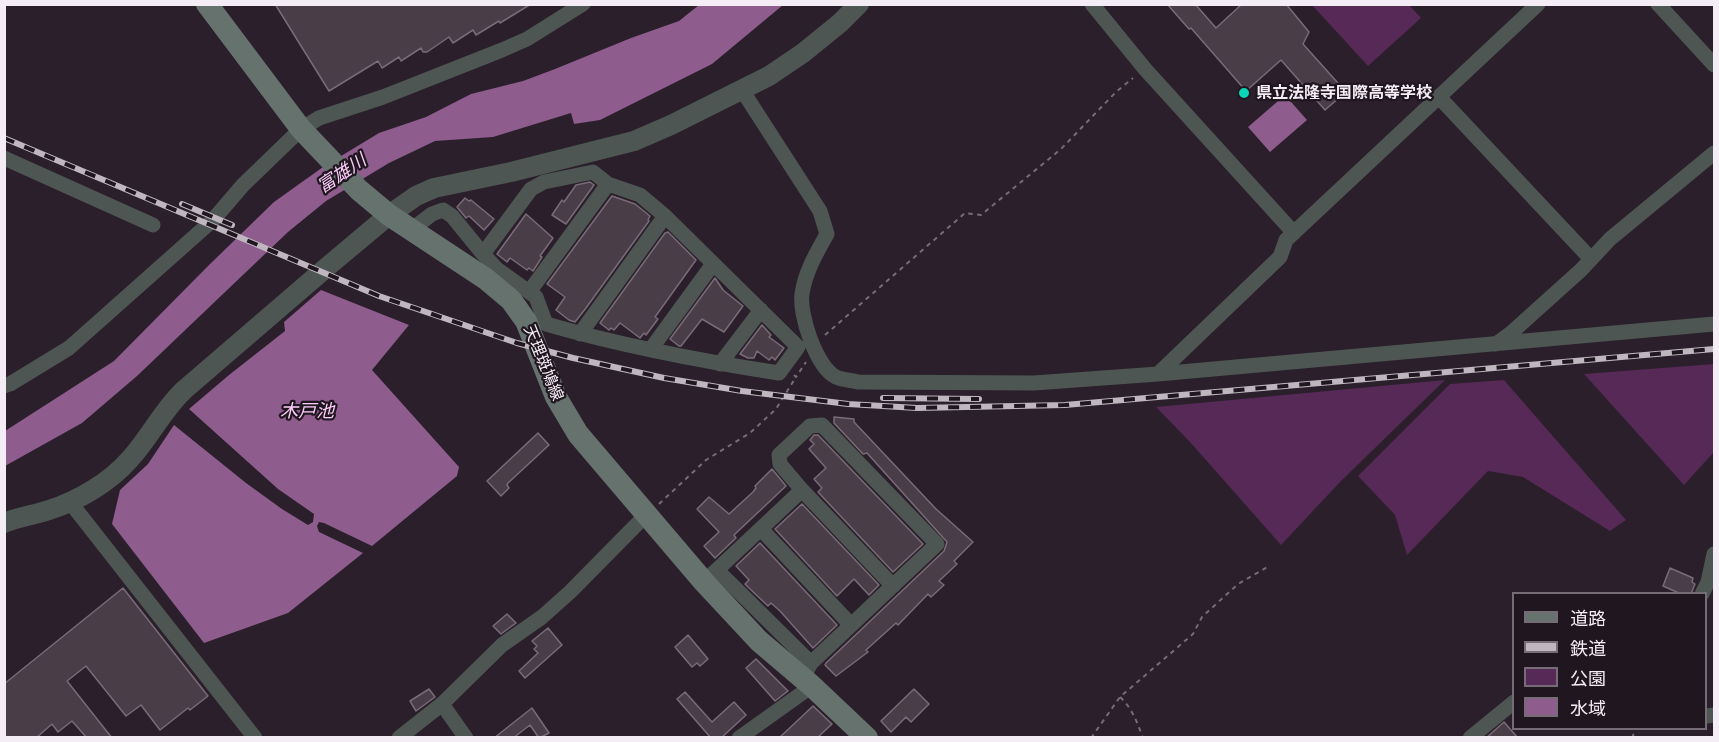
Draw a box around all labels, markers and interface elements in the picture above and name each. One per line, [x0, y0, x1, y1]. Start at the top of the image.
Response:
place label: 県立法隆寺国際高等学校 [1256, 83, 1432, 103]
marker: 県立法隆寺国際高等学校 [1237, 86, 1251, 100]
water label: 富雄川 [314, 150, 370, 198]
street label: 天理斑鳩線 [519, 322, 567, 404]
water label: 木戸池 [280, 401, 334, 423]
legend [1512, 592, 1707, 730]
text: 道路 [1570, 608, 1606, 630]
text: 鉄道 [1570, 638, 1606, 660]
text: 公園 [1570, 668, 1606, 690]
text: 水域 [1570, 698, 1606, 720]

